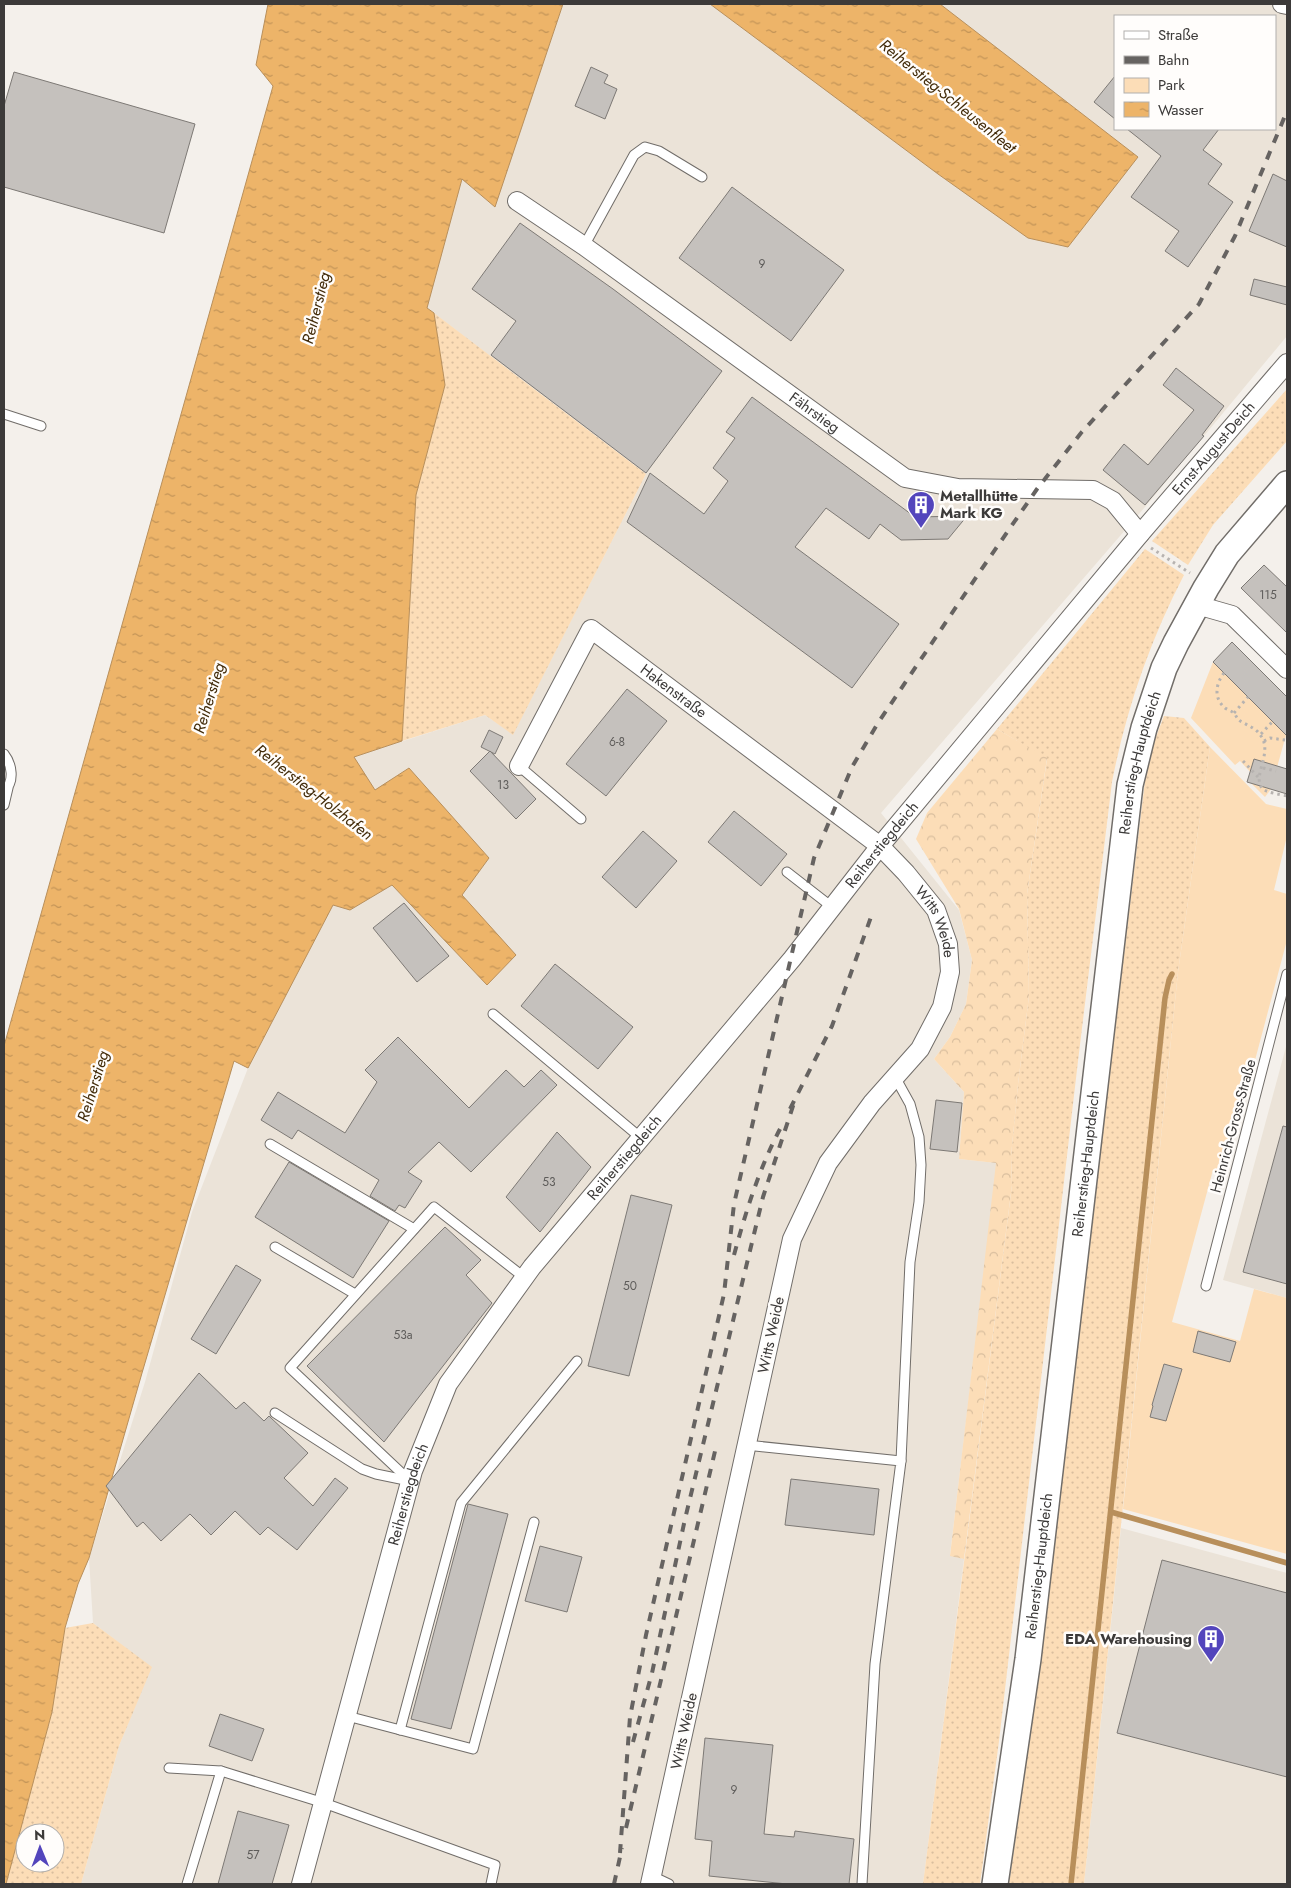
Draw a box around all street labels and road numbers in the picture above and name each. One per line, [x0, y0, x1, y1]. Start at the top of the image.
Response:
street label: Fährstieg [785, 387, 844, 438]
street label: Ernst-August-Deich [1167, 397, 1260, 500]
street label: Hakenstraße [636, 659, 712, 723]
street label: Reiherstieg-Hauptdeich [1113, 688, 1167, 836]
street label: Reiherstiegdeich [840, 797, 924, 893]
street label: Witts Weide [910, 881, 960, 959]
street label: Heinrich-Gross-Straße [1205, 1056, 1262, 1195]
street label: Reiherstieg-Hauptdeich [1066, 1089, 1105, 1238]
street label: Reiherstiegdeich [582, 1110, 667, 1205]
street label: Witts Weide [752, 1294, 790, 1375]
street label: Reiherstiegdeich [382, 1440, 434, 1548]
street label: Reiherstieg-Hauptdeich [1019, 1492, 1058, 1640]
street label: Witts Weide [665, 1690, 703, 1771]

